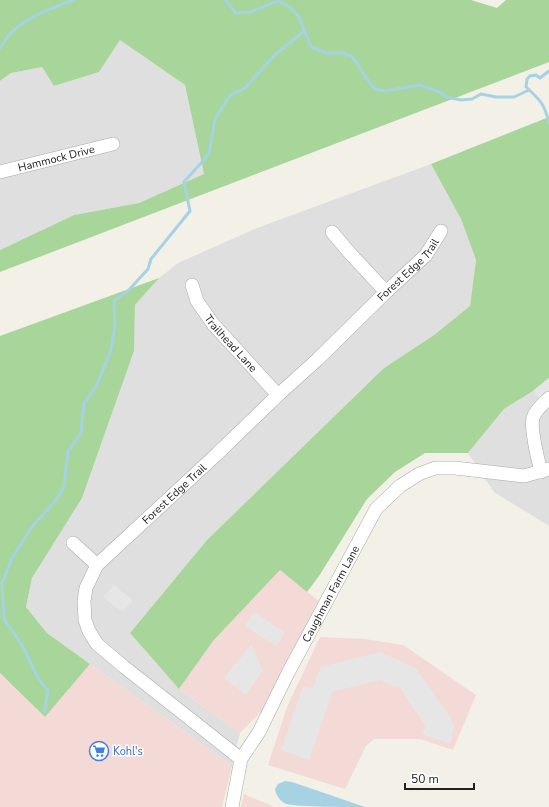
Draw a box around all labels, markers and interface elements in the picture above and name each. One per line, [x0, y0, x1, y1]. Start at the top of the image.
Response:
street label: Hammock Drive [16, 142, 97, 175]
street label: Forest Edge Trail [374, 235, 443, 305]
street label: Trailhead Lane [201, 312, 260, 376]
street label: Forest Edge Trail [139, 460, 211, 528]
street label: Caughman Farm Lane [299, 543, 363, 645]
supermarket icon: Kohl's [88, 740, 110, 762]
place label: Kohl's [113, 744, 143, 759]
scale bar [405, 765, 474, 791]
text: 50 m [411, 771, 439, 787]

